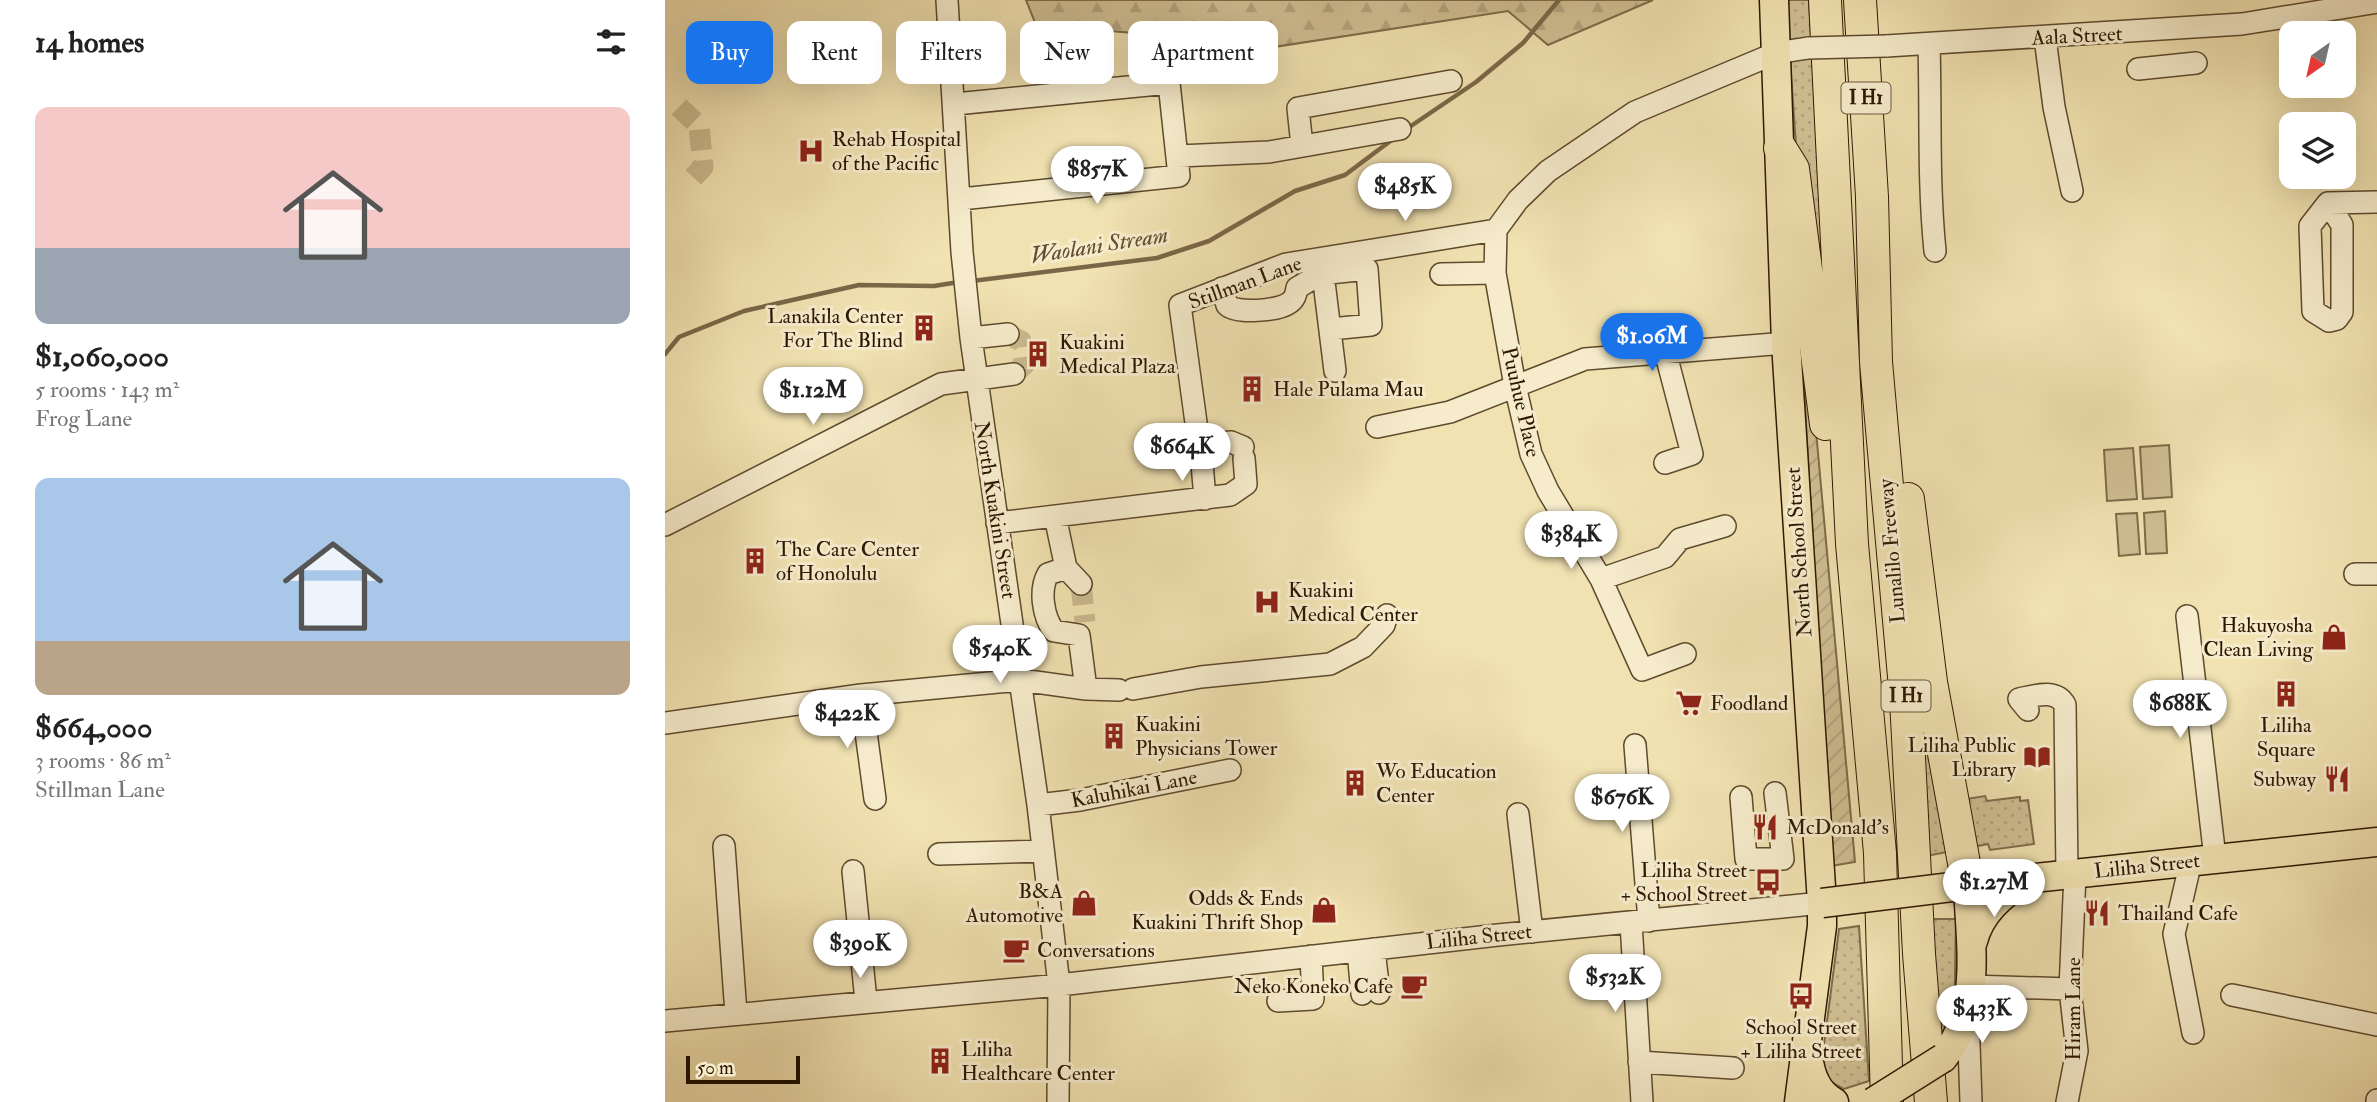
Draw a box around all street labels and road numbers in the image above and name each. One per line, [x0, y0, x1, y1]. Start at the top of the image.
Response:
street label: Aala Street [2030, 20, 2123, 52]
road number: I H1 [1841, 82, 1891, 114]
street label: Stillman Lane [1185, 250, 1305, 316]
street label: Puuhue Place [1495, 344, 1547, 460]
street label: North Kuakini Street [968, 419, 1022, 601]
street label: North School Street [1780, 466, 1818, 638]
street label: Lunalilo Freeway [1872, 477, 1912, 624]
road number: I H1 [1881, 680, 1931, 712]
street label: Kaluhikai Lane [1069, 763, 1200, 814]
street label: Liliha Street [2093, 847, 2202, 885]
street label: Liliha Street [1425, 918, 1534, 956]
street label: Hiram Lane [2060, 957, 2087, 1061]

